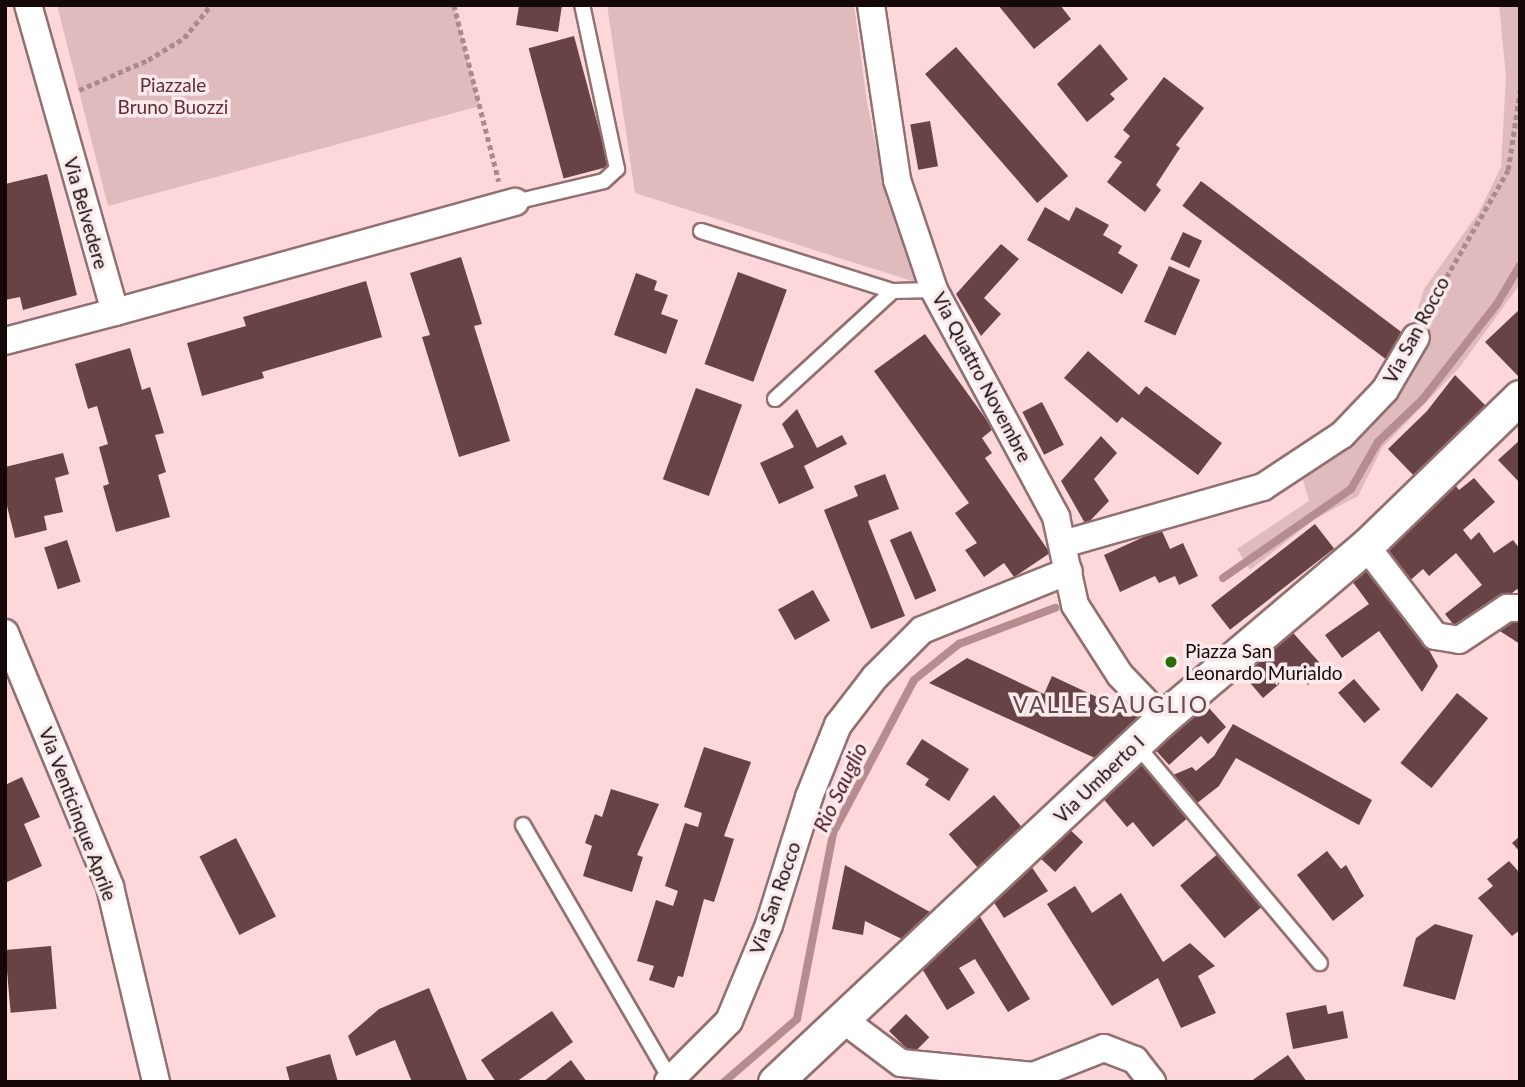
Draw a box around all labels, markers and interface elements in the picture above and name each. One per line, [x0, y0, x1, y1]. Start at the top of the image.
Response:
park label: Piazzale Bruno Buozzi [118, 74, 228, 118]
street label: Via Belvedere [59, 154, 113, 272]
street label: Via San Rocco [1378, 273, 1454, 387]
street label: Via Quattro Novembre [928, 288, 1036, 466]
place label: Piazza San Leonardo Murialdo [1185, 640, 1343, 684]
marker: Piazza San Leonardo Murialdo [1163, 654, 1179, 670]
district label: VALLE SAUGLIO [1014, 690, 1208, 718]
street label: Via Venticinque Aprile [34, 723, 122, 905]
street label: Via Umberto I [1049, 730, 1149, 828]
water label: Rio Sauglio [808, 738, 872, 836]
street label: Via San Rocco [745, 839, 805, 957]

